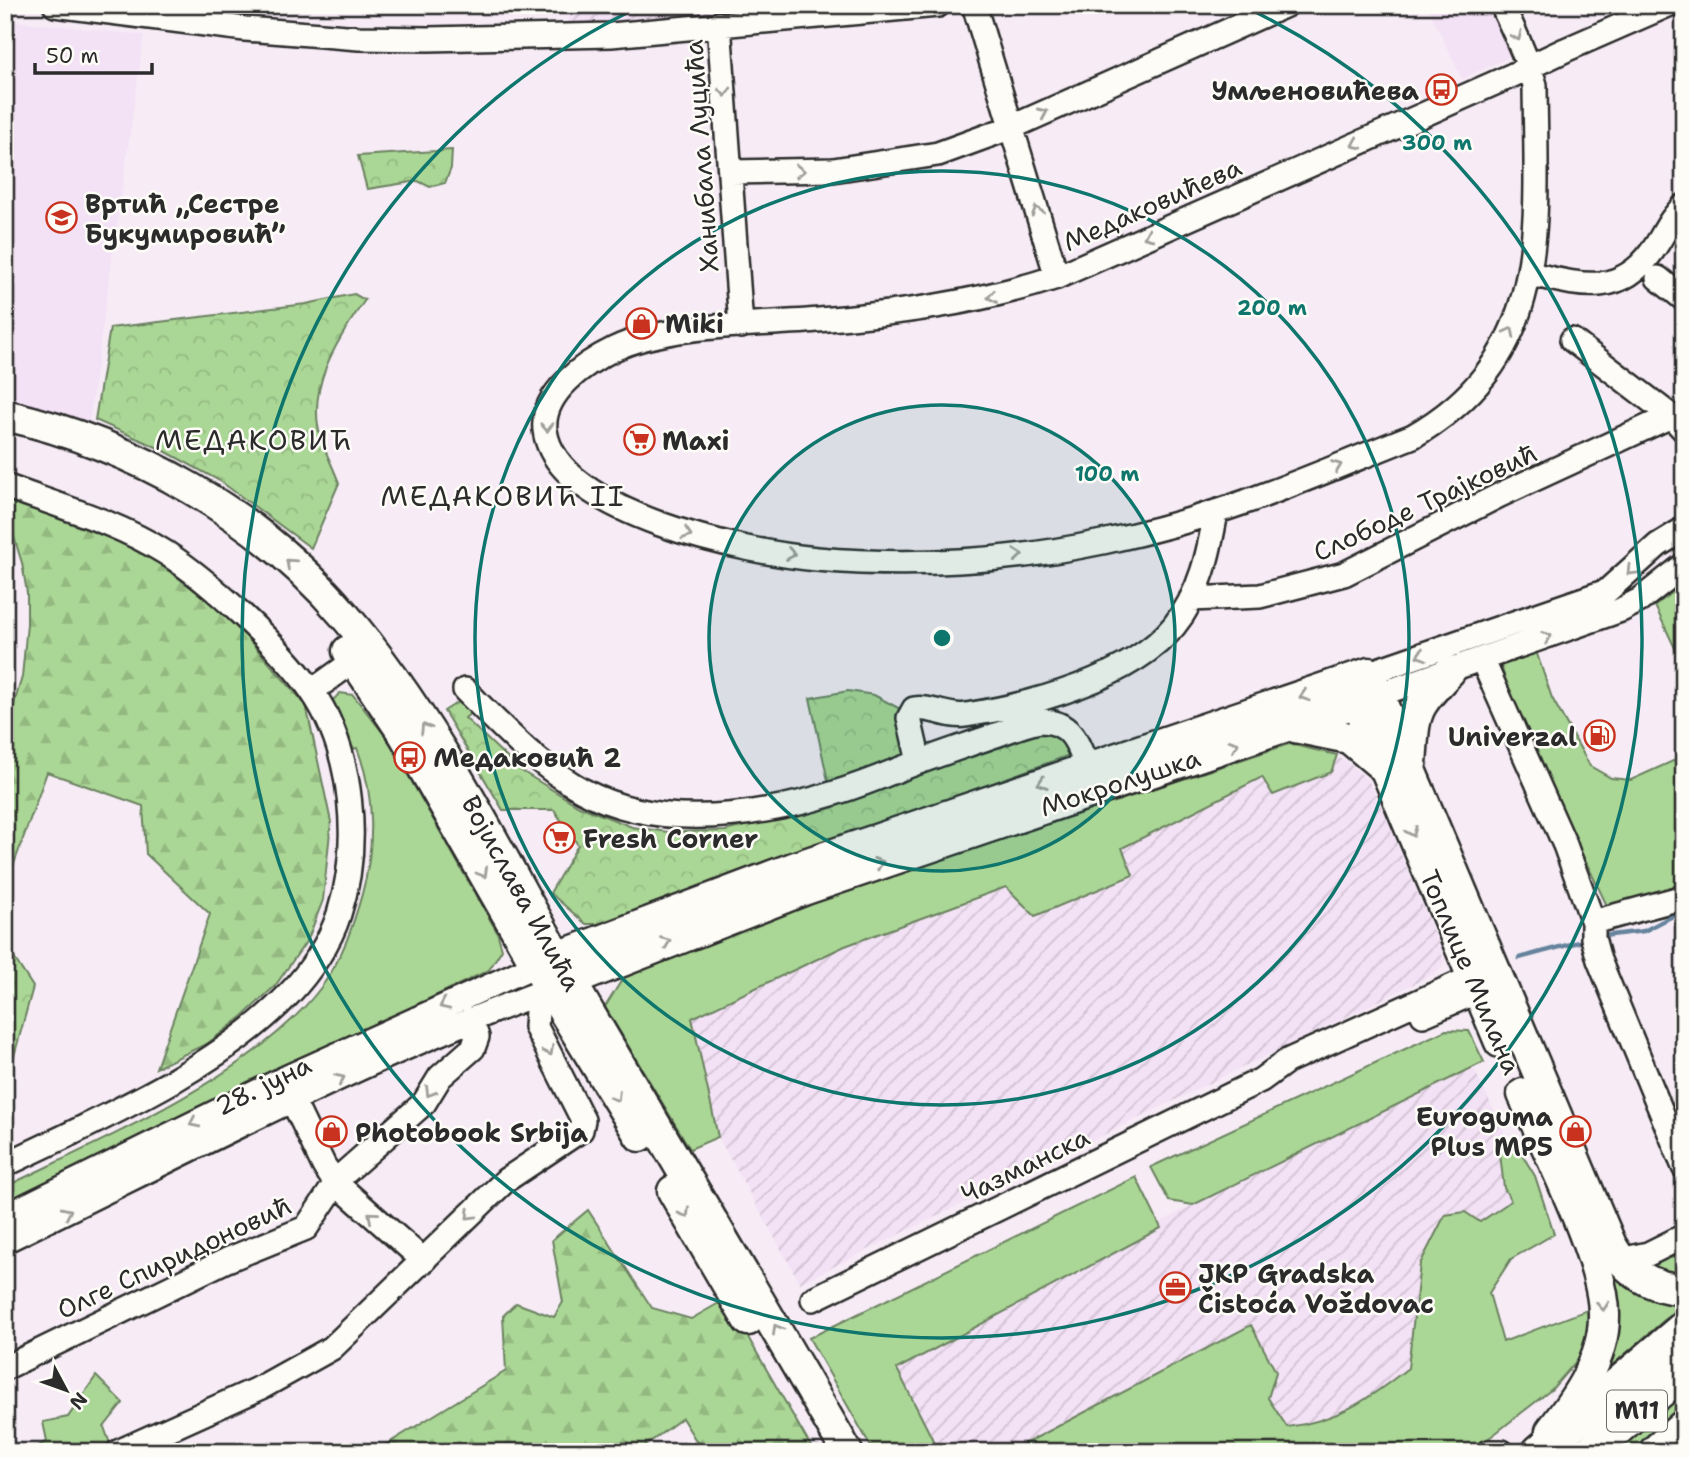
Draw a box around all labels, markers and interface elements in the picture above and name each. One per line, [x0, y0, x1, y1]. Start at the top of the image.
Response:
one-way arrow [1508, 29, 1522, 41]
scale bar [35, 32, 152, 76]
street label: Ханибала Луцића [675, 39, 727, 273]
text: 50 m [46, 42, 99, 70]
place label: Умљеновићева [1211, 73, 1419, 108]
bus stop icon: Умљеновићева [1425, 73, 1459, 107]
one-way arrow [717, 87, 732, 98]
one-way arrow [1036, 108, 1048, 122]
text: 300 m [1402, 129, 1472, 157]
one-way arrow [1351, 136, 1363, 150]
street label: Медаковићева [1057, 149, 1247, 259]
one-way arrow [794, 163, 805, 178]
place label: Вртић „Сестре Букумировић” [85, 186, 285, 251]
school or university icon: Вртић „Сестре Букумировић” [45, 201, 79, 235]
one-way arrow [1031, 206, 1046, 218]
one-way arrow [1143, 228, 1155, 242]
one-way arrow [986, 288, 998, 303]
text: 200 m [1237, 294, 1307, 322]
shop icon: Miki [625, 306, 659, 340]
place label: Miki [665, 306, 724, 341]
one-way arrow [1501, 327, 1515, 339]
district label: МЕДАКОВИЋ [155, 421, 353, 459]
one-way arrow [540, 422, 555, 433]
supermarket icon: Maxi [622, 423, 656, 457]
place label: Maxi [662, 423, 729, 458]
street label: Слободе Трајковић [1307, 435, 1543, 569]
text: 100 m [1075, 460, 1139, 488]
one-way arrow [1330, 460, 1342, 474]
district label: МЕДАКОВИЋ II [381, 477, 626, 515]
one-way arrow [681, 526, 693, 540]
one-way arrow [785, 546, 797, 561]
one-way arrow [1013, 548, 1024, 563]
one-way arrow [286, 559, 299, 571]
one-way arrow [1626, 563, 1639, 576]
centre of rings [930, 626, 954, 650]
one-way arrow [1540, 631, 1553, 645]
one-way arrow [1416, 647, 1428, 661]
one-way arrow [1299, 688, 1311, 702]
place label: Univerzal [1448, 719, 1577, 754]
fuel station icon: Univerzal [1583, 719, 1617, 753]
one-way arrow [421, 722, 434, 735]
one-way arrow [1228, 738, 1240, 753]
bus stop icon: Медаковић 2 [393, 740, 427, 774]
place label: Медаковић 2 [433, 740, 621, 775]
street label: Мокролушка [1036, 740, 1204, 824]
one-way arrow [1037, 775, 1049, 789]
street label: Војислава Илића [454, 789, 590, 997]
supermarket icon: Fresh Corner [543, 821, 577, 855]
place label: Fresh Corner [583, 821, 758, 856]
one-way arrow [1404, 825, 1418, 838]
one-way arrow [872, 857, 884, 871]
street label: Топлице Милана [1412, 865, 1530, 1079]
one-way arrow [475, 866, 488, 878]
one-way arrow [659, 936, 671, 950]
one-way arrow [439, 997, 451, 1011]
one-way arrow [540, 1044, 554, 1056]
street label: 28. јуна [209, 1047, 317, 1123]
one-way arrow [333, 1073, 345, 1087]
one-way arrow [426, 1085, 439, 1098]
one-way arrow [608, 1090, 621, 1103]
place label: Euroguma Plus MP5 [1416, 1099, 1553, 1164]
shop icon: Euroguma Plus MP5 [1559, 1114, 1593, 1148]
one-way arrow [189, 1115, 201, 1129]
shop icon: Photobook Srbija [315, 1115, 349, 1149]
place label: Photobook Srbija [355, 1115, 588, 1150]
street label: Чазманска [955, 1119, 1095, 1211]
street label: Олге Спиридоновић [51, 1187, 297, 1327]
one-way arrow [677, 1205, 690, 1218]
one-way arrow [60, 1206, 72, 1220]
one-way arrow [466, 1206, 479, 1219]
one-way arrow [368, 1212, 381, 1225]
place label: JKP Gradska Čistoća Voždovac [1198, 1256, 1434, 1321]
office icon: JKP Gradska Čistoća Voždovac [1158, 1271, 1192, 1305]
one-way arrow [1595, 1301, 1610, 1312]
one-way arrow [772, 1323, 785, 1336]
north arrow [32, 1356, 102, 1426]
text: N [64, 1387, 93, 1415]
road number: M11 [1607, 1391, 1667, 1432]

